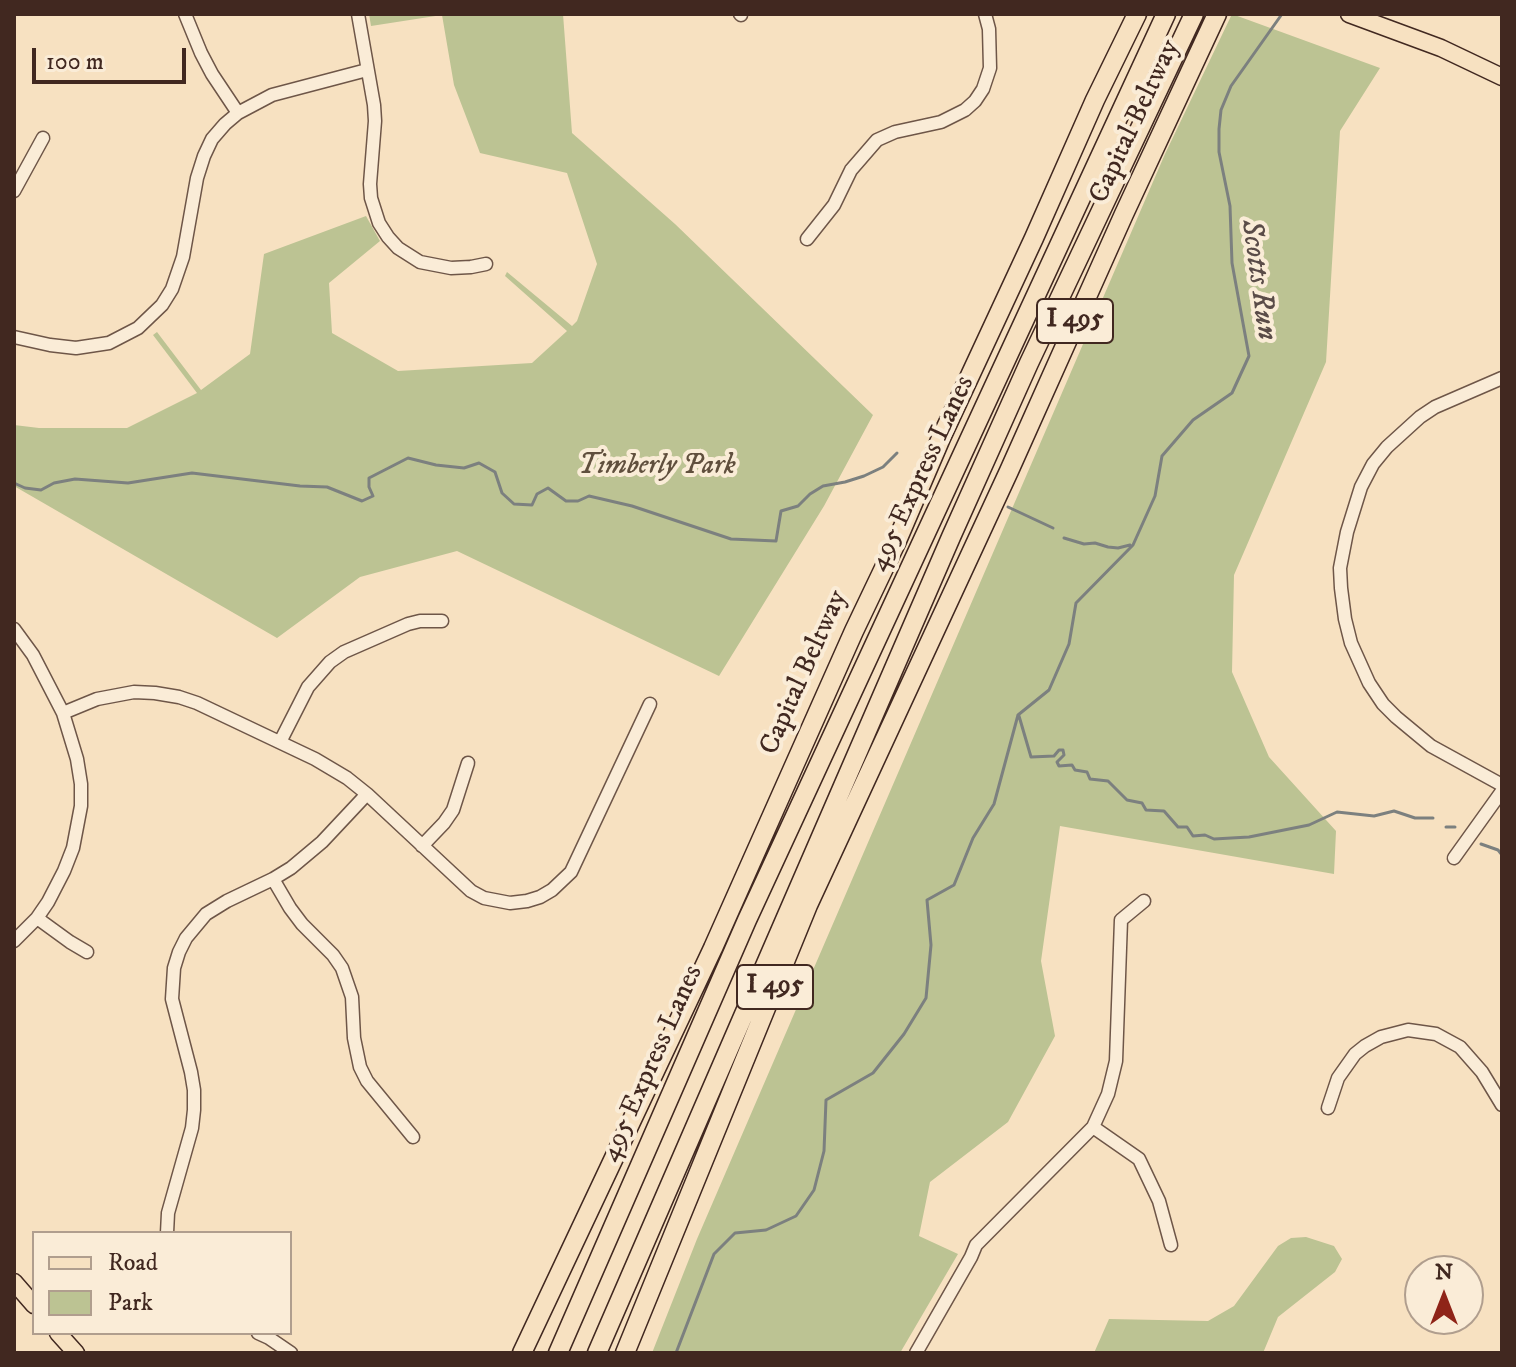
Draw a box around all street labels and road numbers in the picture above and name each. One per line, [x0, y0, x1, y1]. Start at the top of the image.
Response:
street label: Capital Beltway [1083, 35, 1189, 209]
road number: I 495 [1037, 299, 1113, 343]
street label: 495 Express Lanes [863, 371, 983, 577]
street label: Capital Beltway [754, 586, 856, 760]
street label: 495 Express Lanes [595, 960, 711, 1168]
road number: I 495 [737, 965, 813, 1009]

